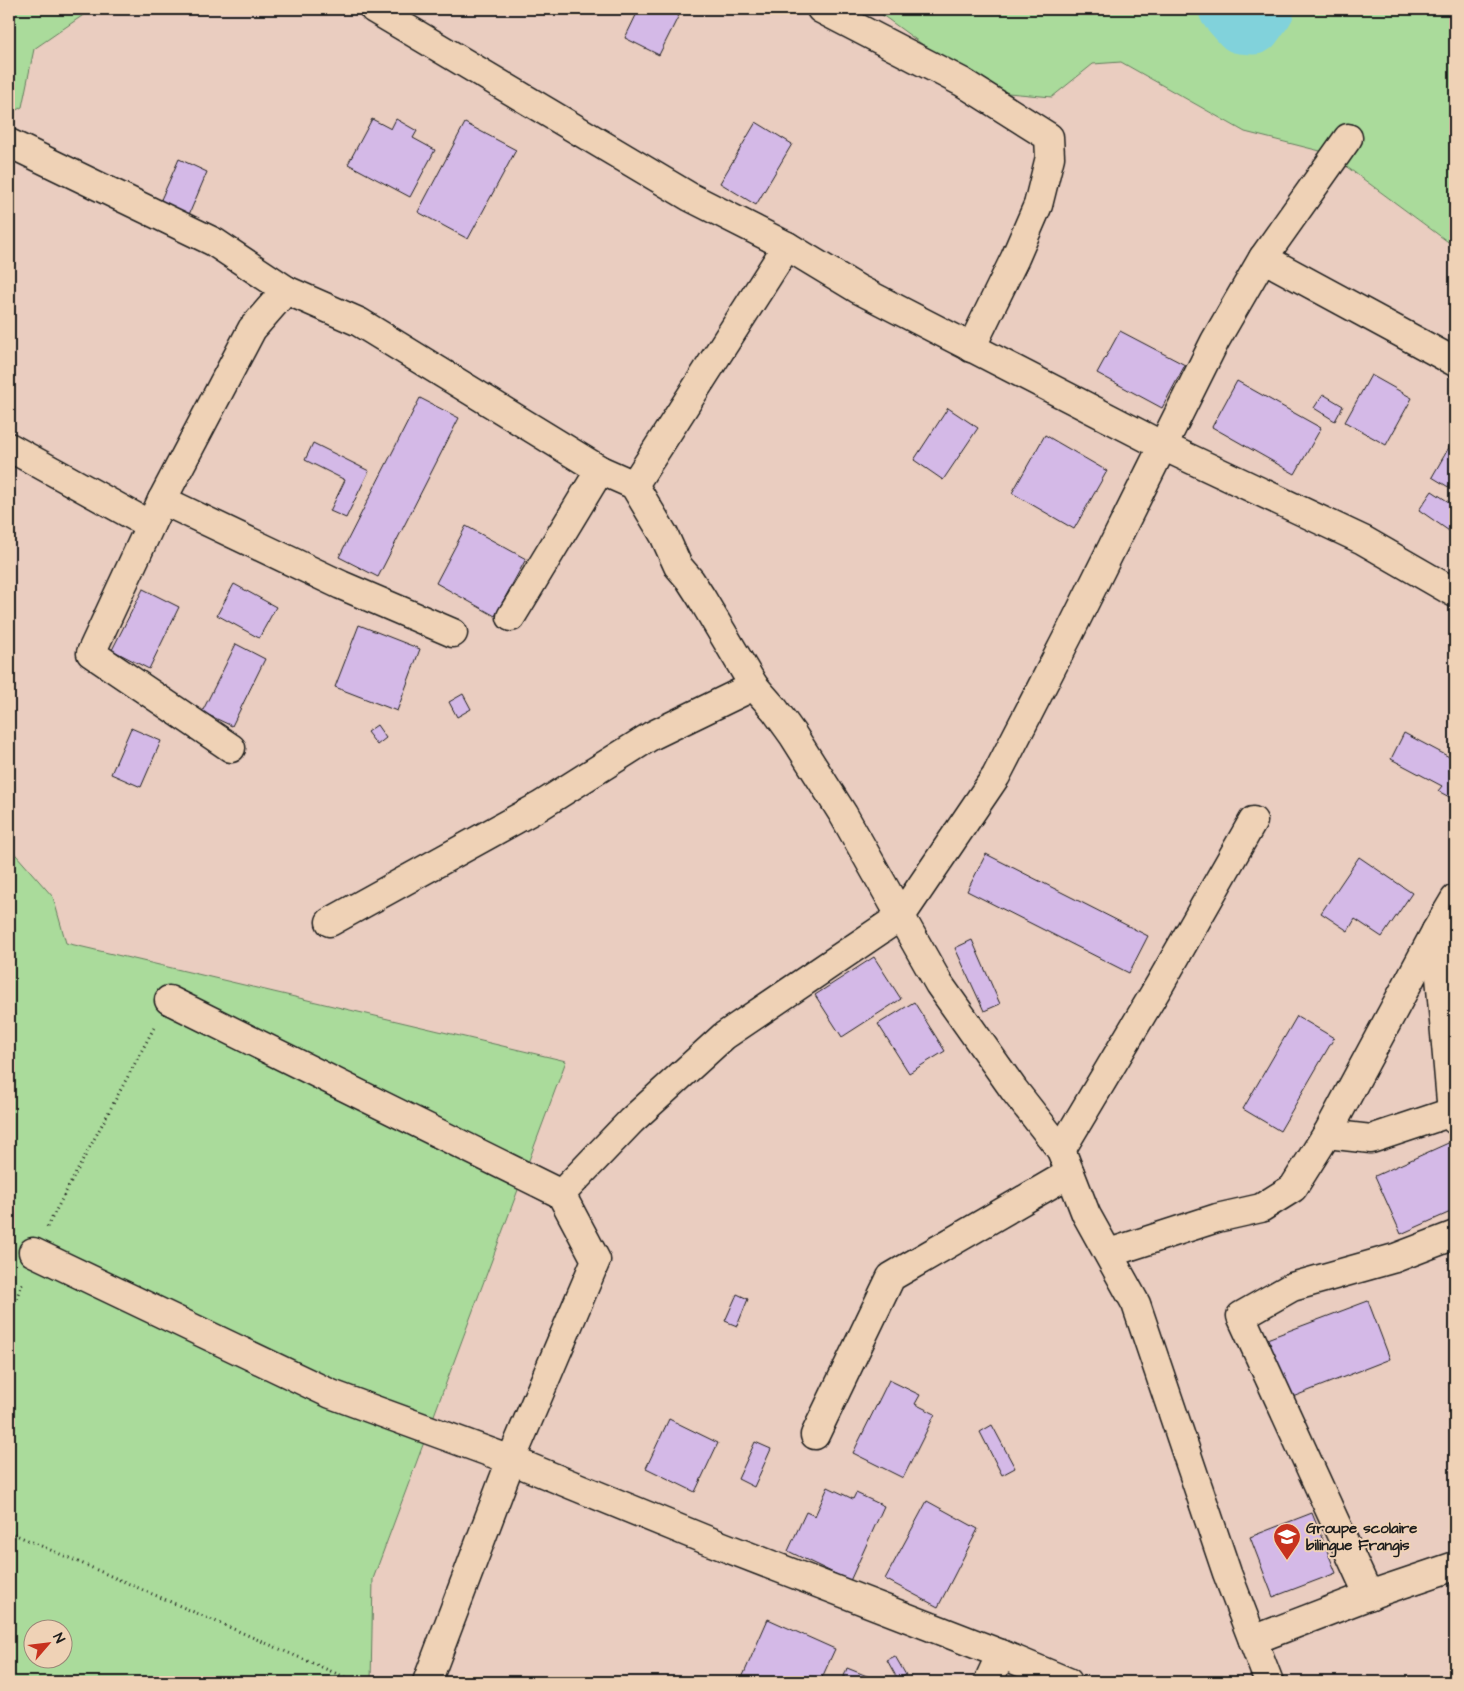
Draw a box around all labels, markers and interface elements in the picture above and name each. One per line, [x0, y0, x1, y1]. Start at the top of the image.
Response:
place label: Groupe scolaire bilingue Frangis [1306, 1518, 1417, 1558]
school or university icon: Groupe scolaire bilingue Frangis [1272, 1522, 1302, 1561]
north arrow [22, 1618, 72, 1668]
text: N [48, 1630, 70, 1647]

